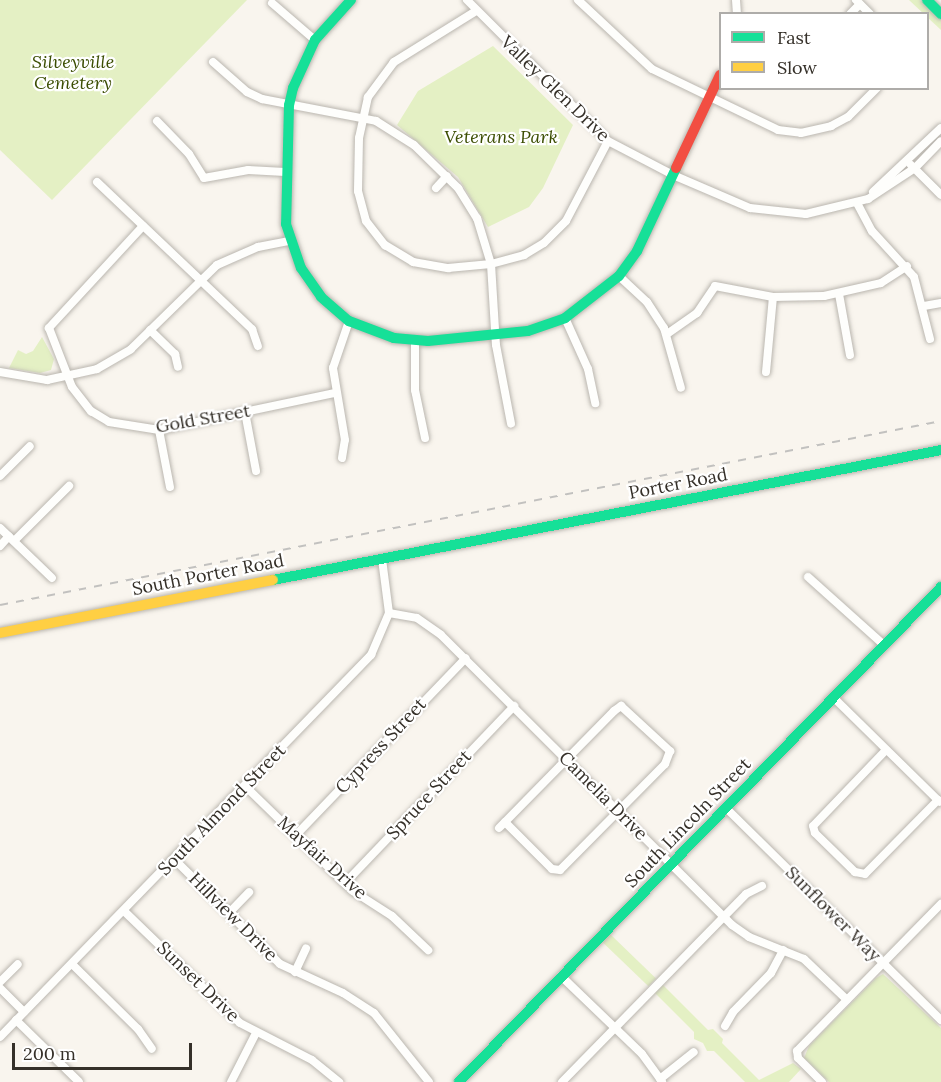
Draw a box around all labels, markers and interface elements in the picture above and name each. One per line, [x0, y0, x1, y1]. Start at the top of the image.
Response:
legend [719, 12, 929, 90]
text: Fast [777, 26, 811, 49]
street label: Valley Glen Drive [496, 31, 614, 147]
park label: Silveyville Cemetery [32, 52, 114, 94]
text: Slow [777, 56, 817, 79]
park label: Veterans Park [444, 126, 558, 148]
street label: Gold Street [154, 400, 252, 438]
street label: Porter Road [627, 464, 729, 504]
street label: South Porter Road [130, 550, 286, 600]
street label: Cypress Street [331, 694, 431, 798]
street label: South Almond Street [154, 740, 290, 880]
street label: Spruce Street [382, 746, 476, 844]
street label: Camelia Drive [554, 747, 652, 845]
street label: South Lincoln Street [621, 754, 755, 892]
street label: Mayfair Drive [273, 812, 371, 904]
street label: Sunflower Way [781, 862, 885, 966]
street label: Hillview Drive [184, 868, 282, 966]
street label: Sunset Drive [152, 937, 244, 1027]
scale bar [15, 1031, 195, 1069]
text: 200 m [23, 1042, 76, 1065]

